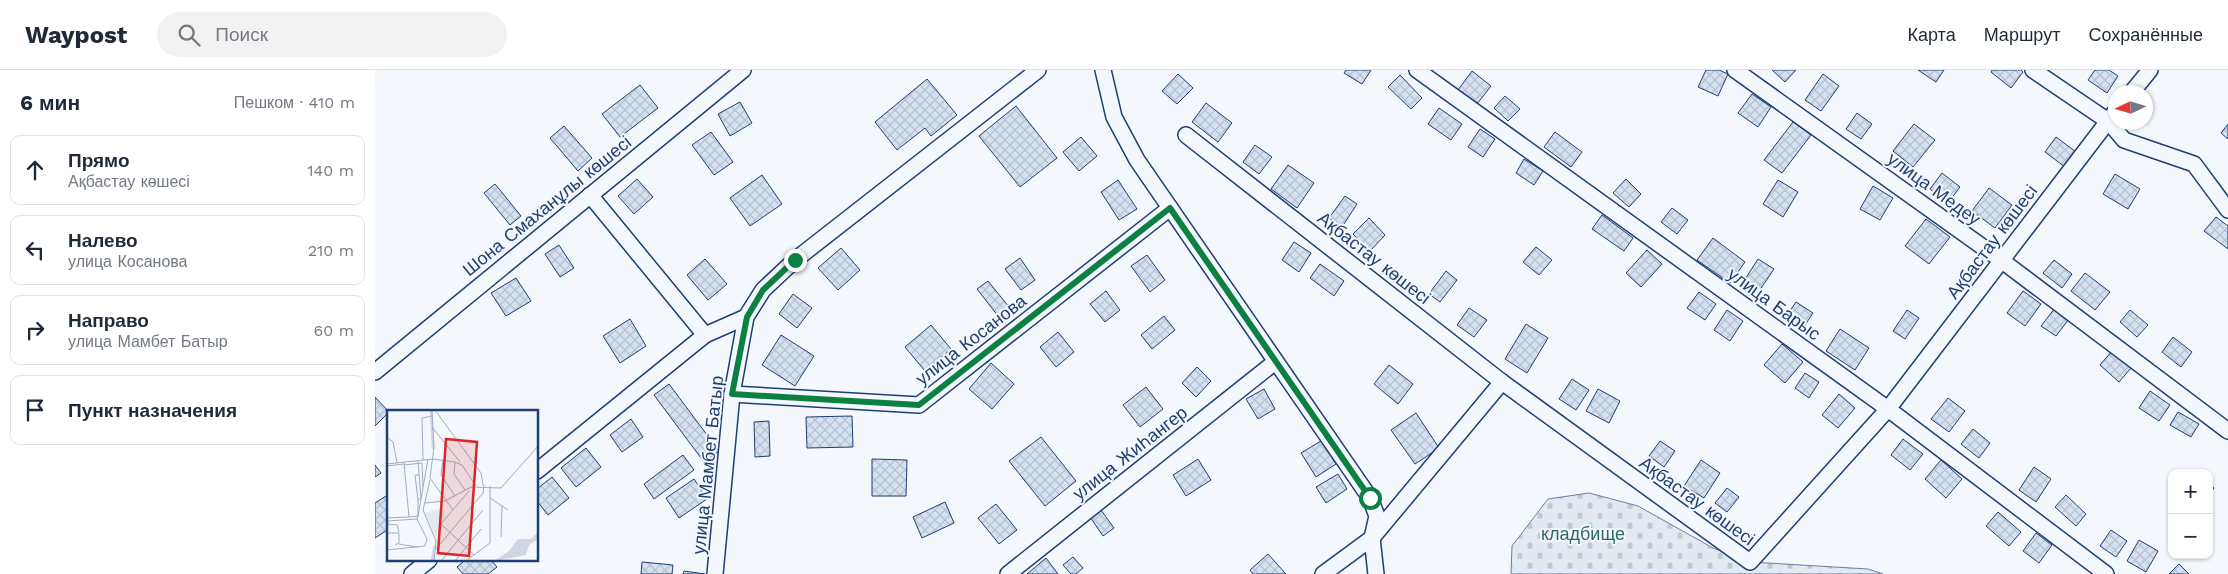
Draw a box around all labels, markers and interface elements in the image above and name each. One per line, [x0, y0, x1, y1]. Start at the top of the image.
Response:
search box [157, 12, 507, 57]
text: Waypost [25, 21, 127, 49]
icon: search [175, 21, 203, 49]
text: Поиск [215, 23, 268, 46]
text: Карта [1908, 24, 1956, 45]
text: Маршрут [1984, 24, 2060, 45]
text: Сохранённые [2088, 24, 2203, 45]
north arrow [2108, 85, 2153, 130]
text: 6 мин [20, 90, 80, 115]
text: Пешком · 410 m [234, 93, 355, 112]
street label: Шона Смаханұлы көшесі [458, 131, 635, 280]
street label: улица Медеу [1884, 148, 1985, 229]
text: Прямо [68, 149, 130, 172]
icon: ahead [21, 156, 49, 184]
text: 140 m [307, 161, 354, 180]
text: Ақбастау көшесі [68, 172, 190, 191]
street label: Ақбастау көшесі [1942, 181, 2041, 303]
street label: Ақбастау көшесі [1314, 207, 1435, 308]
text: Налево [68, 229, 138, 252]
icon: left [21, 236, 49, 264]
text: 210 m [308, 241, 354, 260]
route end [784, 249, 807, 272]
text: улица Косанова [68, 252, 188, 271]
street label: улица Барыс [1724, 263, 1825, 344]
street label: улица Косанова [911, 289, 1031, 389]
text: Направо [68, 309, 149, 332]
icon: right [21, 316, 49, 344]
text: 60 m [314, 321, 354, 340]
text: улица Мамбет Батыр [68, 332, 228, 351]
street label: улица Мамбет Батыр [688, 375, 727, 555]
icon: arrive [21, 396, 49, 424]
text: Пункт назначения [68, 399, 237, 422]
street label: улица Жиhангер [1068, 401, 1191, 504]
inset map [387, 410, 539, 562]
street label: Ақбастау көшесі [1636, 452, 1759, 549]
map controls [2168, 469, 2213, 559]
button: + [2168, 469, 2213, 514]
route start [1359, 487, 1382, 510]
button: − [2168, 514, 2213, 559]
park label: кладбище [1541, 523, 1625, 544]

